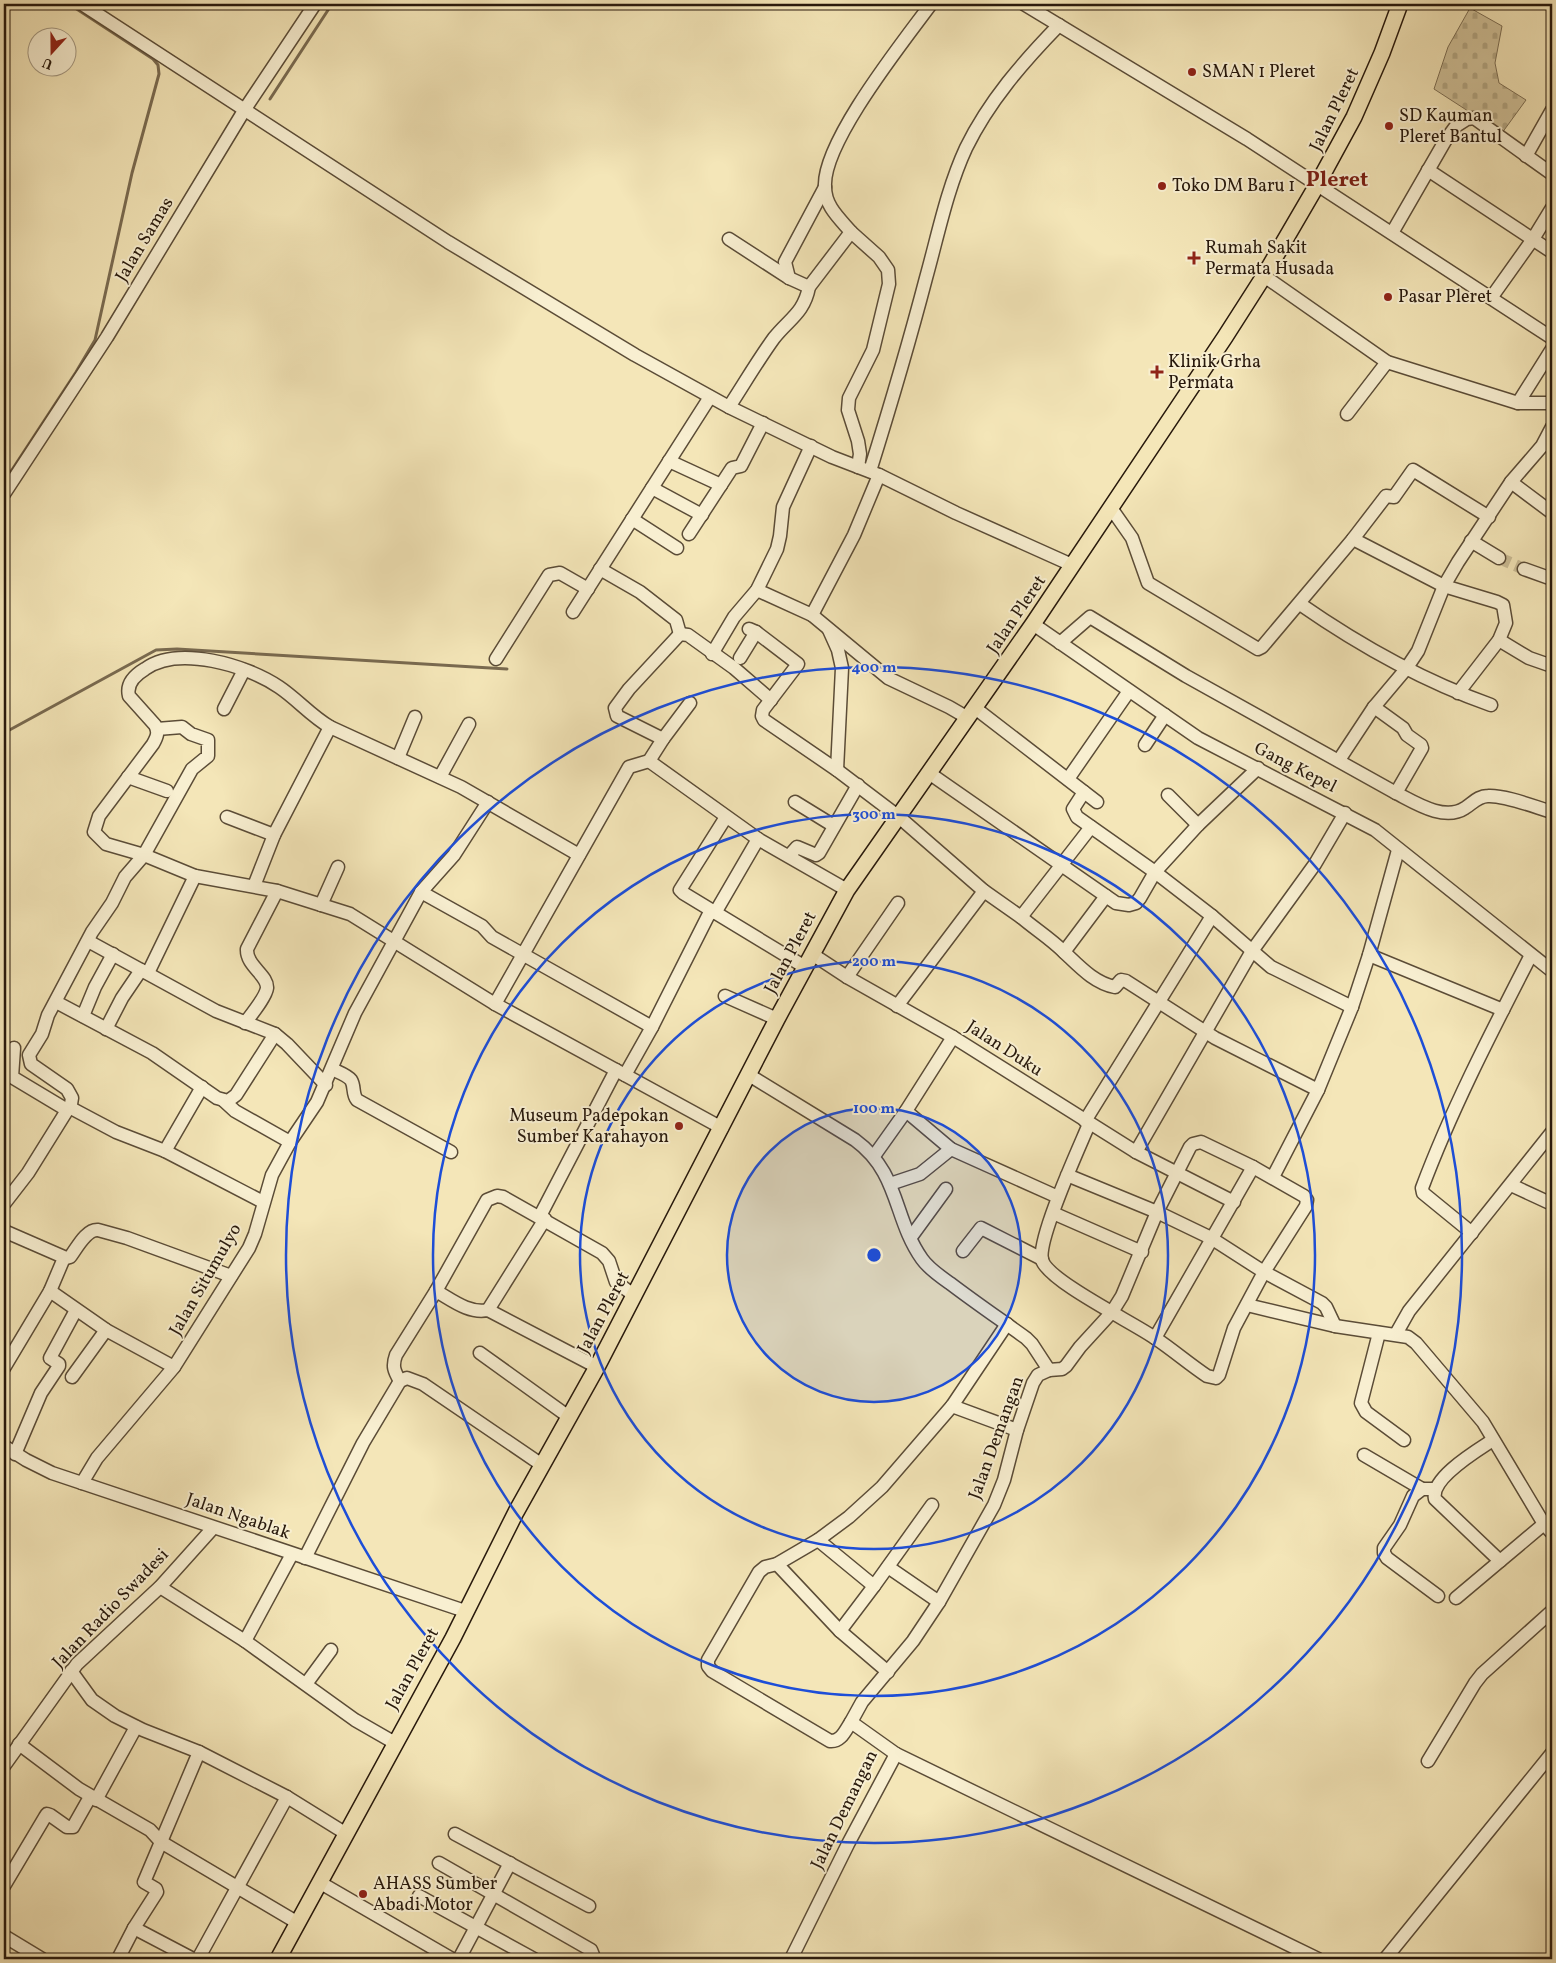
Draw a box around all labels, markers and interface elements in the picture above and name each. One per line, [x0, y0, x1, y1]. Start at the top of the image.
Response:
north arrow [28, 28, 78, 78]
text: U [40, 52, 56, 73]
place label: SMAN 1 Pleret [1202, 60, 1316, 85]
street label: Jalan Pleret [1304, 64, 1366, 156]
marker: SMAN 1 Pleret [1186, 66, 1198, 78]
place label: SD Kauman Pleret Bantul [1399, 104, 1502, 150]
marker: SD Kauman Pleret Bantul [1383, 120, 1395, 132]
district label: Pleret [1306, 165, 1368, 196]
place label: Toko DM Baru 1 [1172, 174, 1295, 199]
marker: Toko DM Baru 1 [1156, 180, 1168, 192]
street label: Jalan Samas [110, 193, 180, 287]
place label: Rumah Sakit Permata Husada [1205, 236, 1334, 282]
marker: Rumah Sakit Permata Husada [1187, 251, 1201, 265]
place label: Pasar Pleret [1398, 285, 1492, 310]
marker: Pasar Pleret [1382, 291, 1394, 303]
place label: Klinik Grha Permata [1168, 350, 1261, 396]
marker: Klinik Grha Permata [1150, 365, 1164, 379]
street label: Jalan Pleret [981, 571, 1053, 659]
text: 400 m [852, 658, 897, 679]
street label: Gang Kepel [1249, 736, 1341, 800]
text: 300 m [852, 805, 896, 826]
street label: Jalan Pleret [759, 907, 823, 999]
text: 200 m [852, 952, 896, 973]
street label: Jalan Duku [961, 1015, 1047, 1083]
text: 100 m [853, 1099, 896, 1120]
place label: Museum Padepokan Sumber Karahayon [509, 1104, 669, 1150]
marker: Museum Padepokan Sumber Karahayon [673, 1120, 685, 1132]
street label: Jalan Situmulyo [164, 1219, 248, 1341]
centre of rings [865, 1246, 883, 1264]
street label: Jalan Pleret [572, 1267, 636, 1359]
street label: Jalan Demangan [963, 1373, 1031, 1503]
street label: Jalan Ngablak [182, 1487, 294, 1547]
street label: Jalan Radio Swadesi [47, 1543, 175, 1675]
street label: Jalan Pleret [380, 1623, 446, 1715]
street label: Jalan Demangan [805, 1746, 885, 1874]
place label: AHASS Sumber Abadi Motor [373, 1872, 498, 1918]
marker: AHASS Sumber Abadi Motor [357, 1888, 369, 1900]

